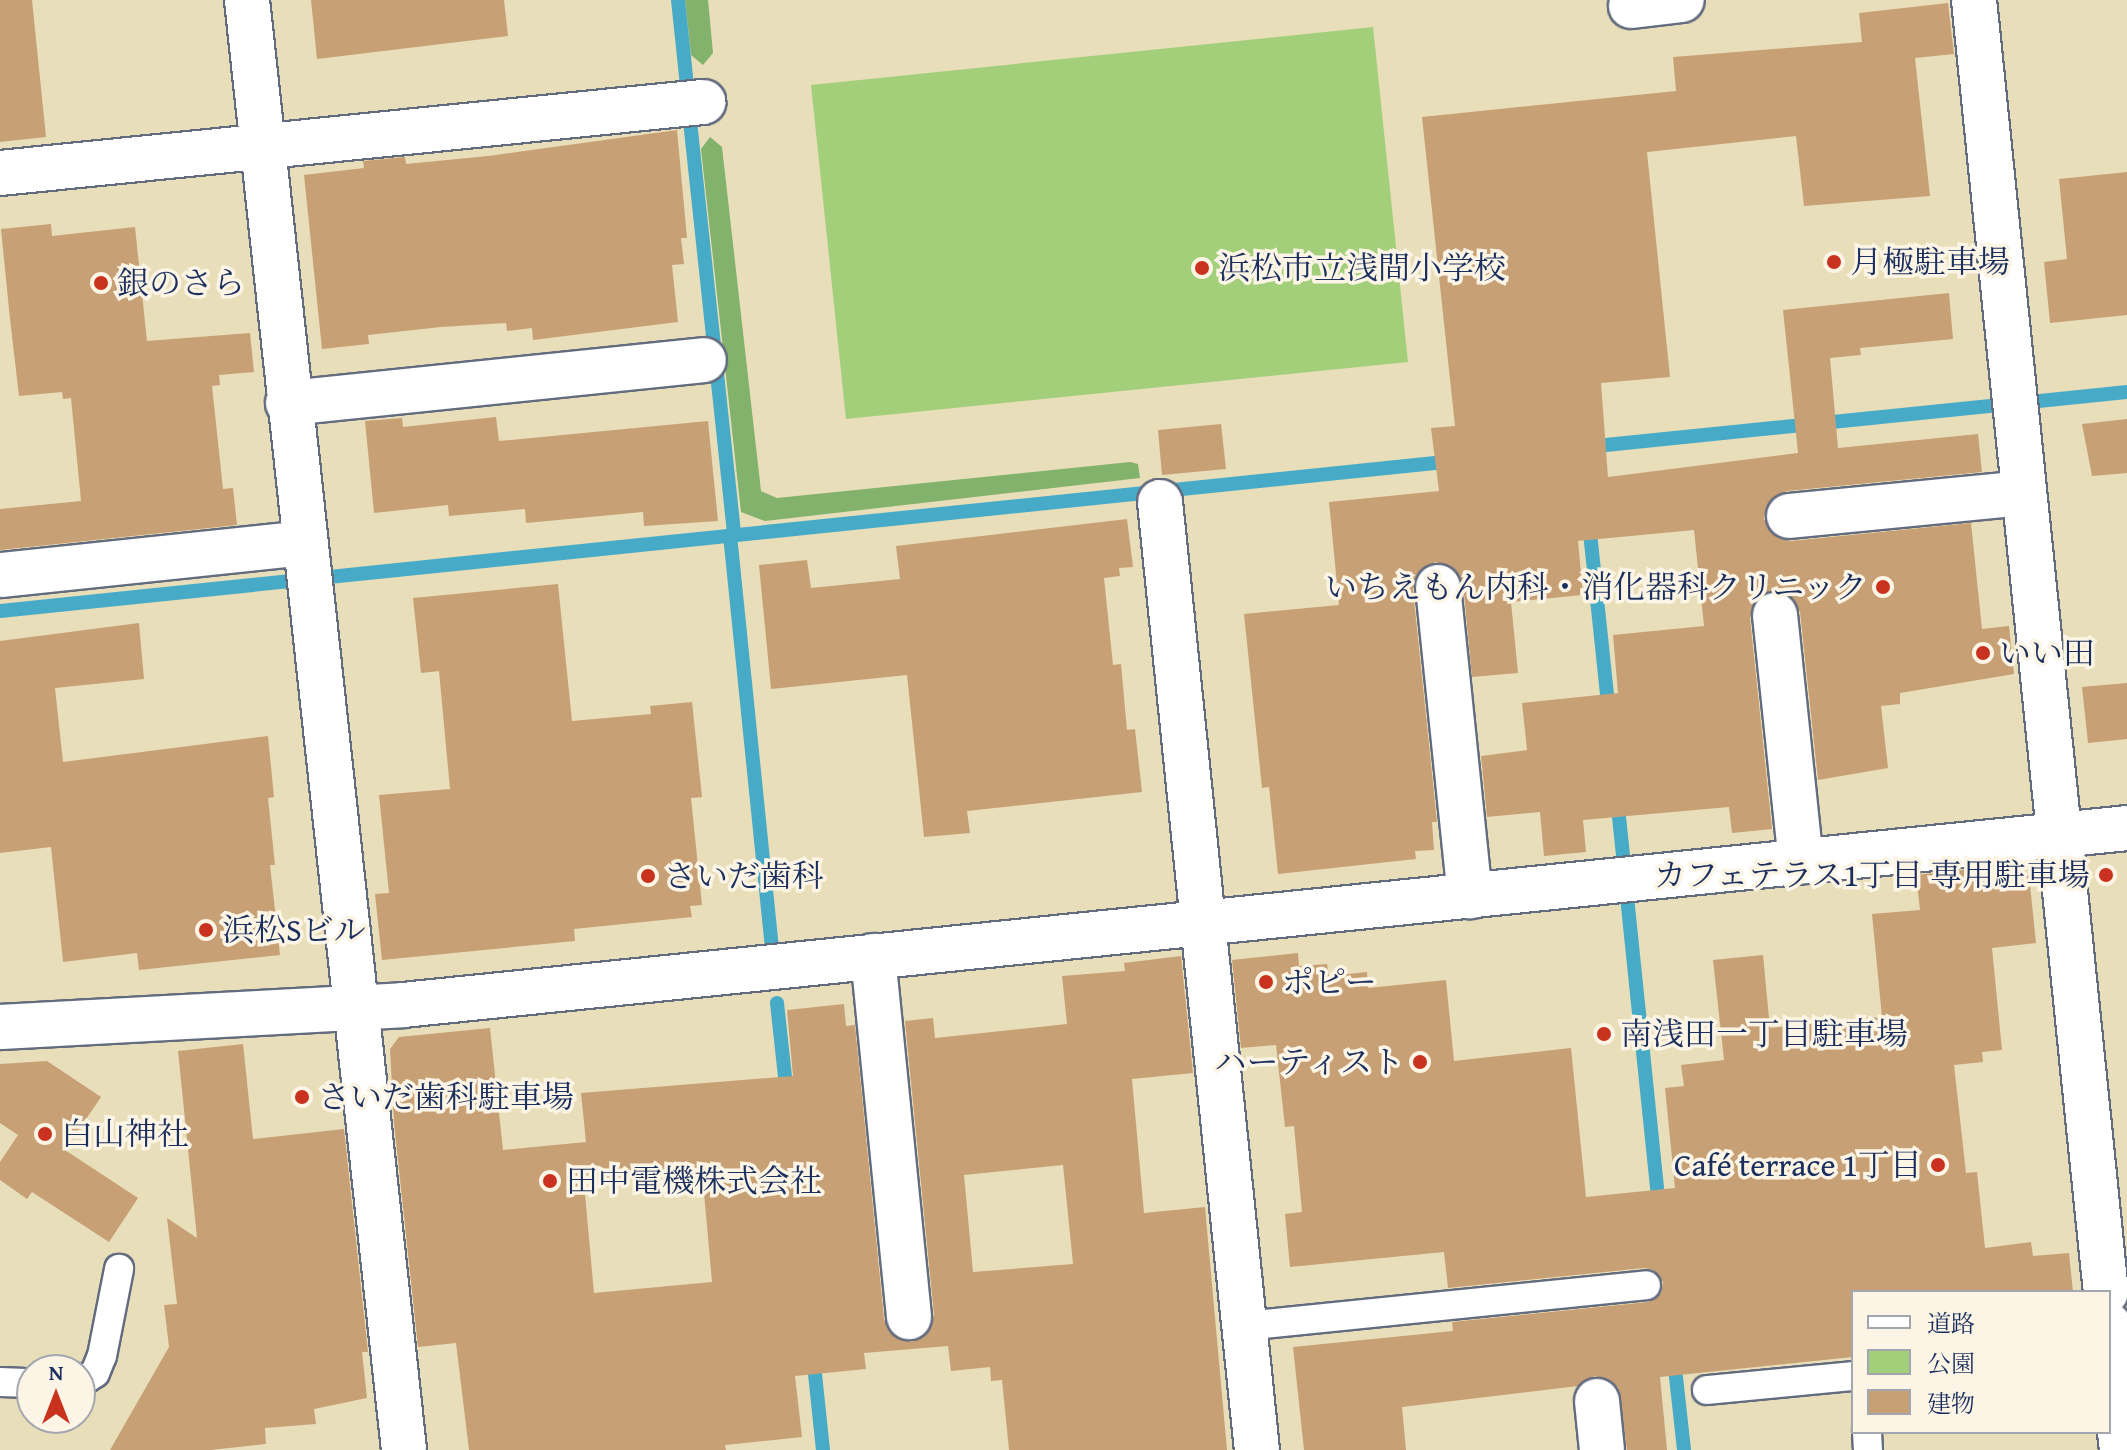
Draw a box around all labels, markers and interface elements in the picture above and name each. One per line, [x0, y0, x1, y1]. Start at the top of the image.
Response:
place label: 月極駐車場 [1850, 243, 2010, 281]
place label: 浜松市立浅間小学校 [1218, 249, 1506, 287]
marker: 月極駐車場 [1825, 253, 1843, 271]
marker: 浜松市立浅間小学校 [1193, 259, 1211, 277]
place label: 銀のさら [117, 264, 245, 302]
marker: 銀のさら [92, 274, 110, 292]
place label: いちえもん内科・消化器科クリニック [1323, 568, 1867, 606]
marker: いちえもん内科・消化器科クリニック [1874, 578, 1892, 596]
place label: いい田 [1999, 634, 2095, 672]
marker: いい田 [1974, 644, 1992, 662]
place label: カフェテラス1丁目 専用駐車場 [1652, 856, 2090, 894]
place label: さいだ歯科 [664, 857, 824, 895]
marker: カフェテラス1丁目 専用駐車場 [2097, 866, 2115, 884]
marker: さいだ歯科 [639, 867, 657, 885]
place label: 浜松Sビル [222, 911, 366, 949]
marker: 浜松Sビル [197, 921, 215, 939]
place label: ポピー [1282, 963, 1377, 1001]
marker: ポピー [1257, 973, 1275, 991]
place label: 南浅田一丁目駐車場 [1620, 1015, 1908, 1053]
marker: 南浅田一丁目駐車場 [1595, 1025, 1613, 1043]
place label: ハーティスト [1212, 1043, 1404, 1081]
marker: ハーティスト [1411, 1053, 1429, 1071]
place label: さいだ歯科駐車場 [318, 1078, 574, 1116]
marker: さいだ歯科駐車場 [293, 1088, 311, 1106]
place label: 白山神社 [61, 1115, 189, 1153]
marker: 白山神社 [36, 1125, 54, 1143]
place label: Café terrace 1丁目 [1674, 1146, 1922, 1184]
marker: Café terrace 1丁目 [1929, 1156, 1947, 1174]
place label: 田中電機株式会社 [566, 1162, 822, 1200]
marker: 田中電機株式会社 [541, 1172, 559, 1190]
legend [1851, 1290, 2111, 1434]
text: 道路 [1927, 1306, 1975, 1341]
text: 公園 [1927, 1346, 1975, 1381]
north arrow [16, 1354, 96, 1434]
text: N [49, 1356, 63, 1388]
text: 建物 [1927, 1386, 1975, 1421]

